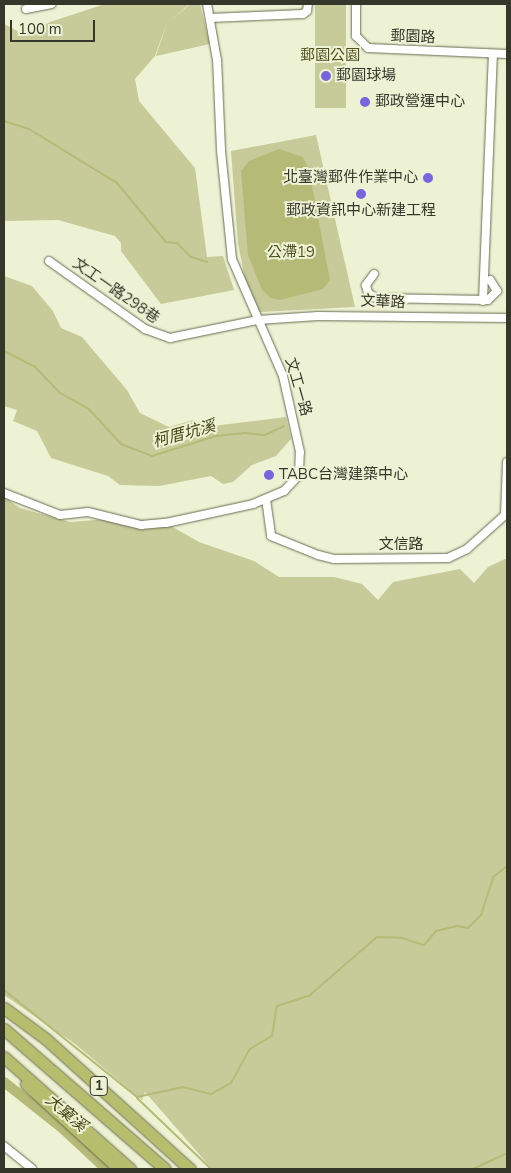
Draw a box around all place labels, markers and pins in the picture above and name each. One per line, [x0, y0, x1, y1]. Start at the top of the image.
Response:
place label: 郵園球場 [336, 67, 396, 85]
marker: 郵園球場 [320, 70, 332, 82]
place label: 郵政營運中心 [375, 93, 465, 111]
marker: 郵政營運中心 [359, 96, 371, 108]
place label: 北臺灣郵件作業中心 [283, 169, 418, 187]
marker: 北臺灣郵件作業中心 [422, 172, 434, 184]
marker: 郵政資訊中心新建工程 [355, 188, 367, 200]
place label: 郵政資訊中心新建工程 [286, 202, 436, 220]
place label: TABC台灣建築中心 [279, 466, 408, 484]
marker: TABC台灣建築中心 [263, 469, 275, 481]

